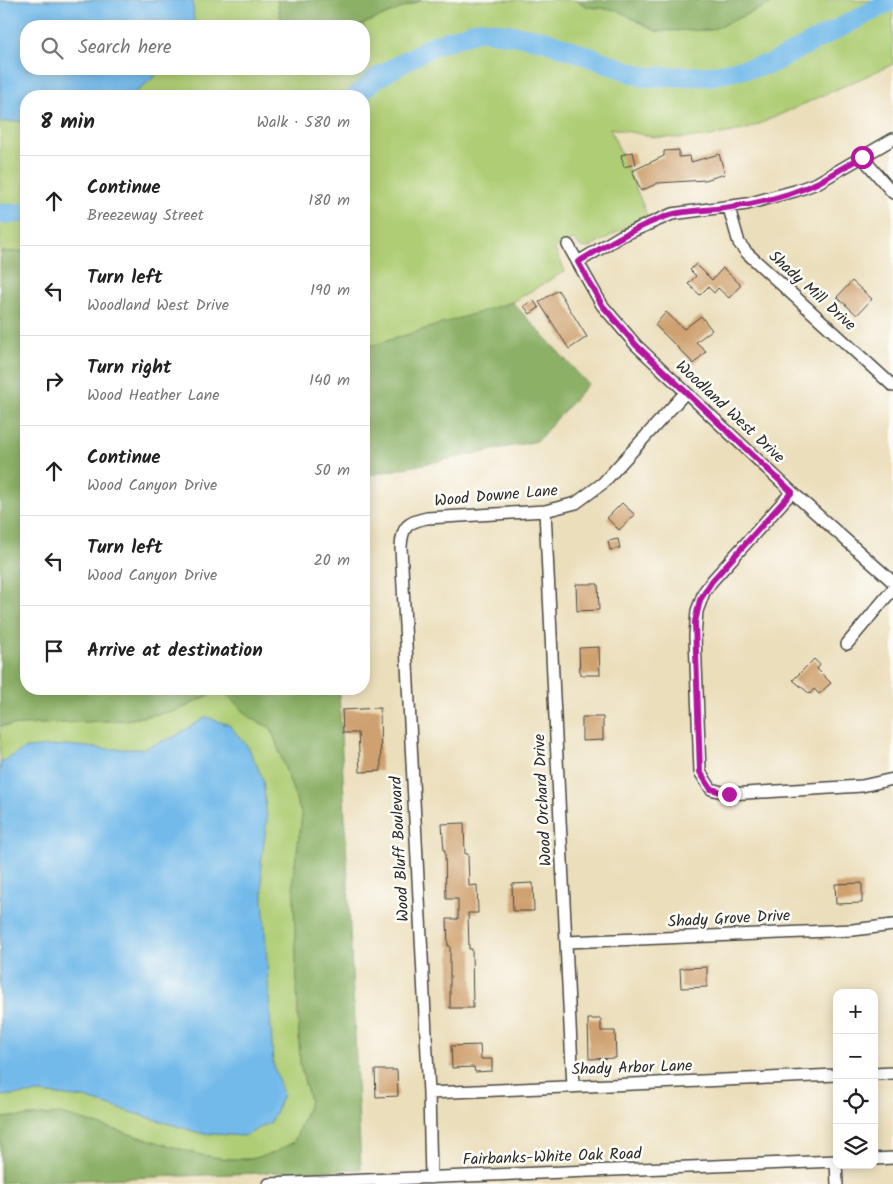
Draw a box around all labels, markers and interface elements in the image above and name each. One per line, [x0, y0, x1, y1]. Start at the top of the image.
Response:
search box [20, 20, 370, 75]
text: Search here [78, 33, 172, 63]
icon: search [38, 34, 66, 62]
text: 8 min [40, 106, 95, 139]
text: Walk · 580 m [257, 110, 350, 135]
route start [851, 146, 874, 169]
text: Continue [87, 173, 160, 203]
icon: ahead [40, 187, 68, 215]
text: 180 m [308, 188, 350, 213]
text: Breezeway Street [87, 203, 204, 228]
street label: Shady Mill Drive [763, 245, 861, 337]
text: Turn left [87, 263, 162, 293]
icon: left [40, 277, 68, 305]
text: 190 m [310, 278, 350, 303]
text: Woodland West Drive [87, 293, 229, 318]
text: Turn right [87, 353, 172, 383]
street label: Woodland West Drive [670, 354, 790, 470]
icon: right [40, 367, 68, 395]
text: 140 m [309, 368, 350, 393]
text: Wood Heather Lane [87, 383, 219, 408]
text: Continue [87, 443, 160, 473]
icon: ahead [40, 457, 68, 485]
text: 50 m [314, 458, 350, 483]
text: Wood Canyon Drive [87, 473, 217, 498]
street label: Wood Downe Lane [433, 478, 559, 514]
text: Turn left [87, 533, 162, 563]
icon: left [40, 547, 68, 575]
text: 20 m [314, 548, 350, 573]
text: Wood Canyon Drive [87, 563, 217, 588]
text: Arrive at destination [87, 636, 263, 666]
icon: arrive [40, 637, 68, 665]
street label: Wood Orchard Drive [527, 733, 559, 867]
street label: Wood Bluff Boulevard [384, 775, 416, 922]
route end [718, 783, 741, 806]
street label: Shady Grove Drive [667, 903, 791, 935]
map controls [833, 989, 878, 1169]
button: + [833, 989, 878, 1034]
button: − [833, 1034, 878, 1079]
street label: Shady Arbor Lane [571, 1053, 693, 1083]
button: locate [833, 1079, 878, 1124]
button: layers [833, 1124, 878, 1169]
street label: Fairbanks-White Oak Road [462, 1141, 643, 1173]

